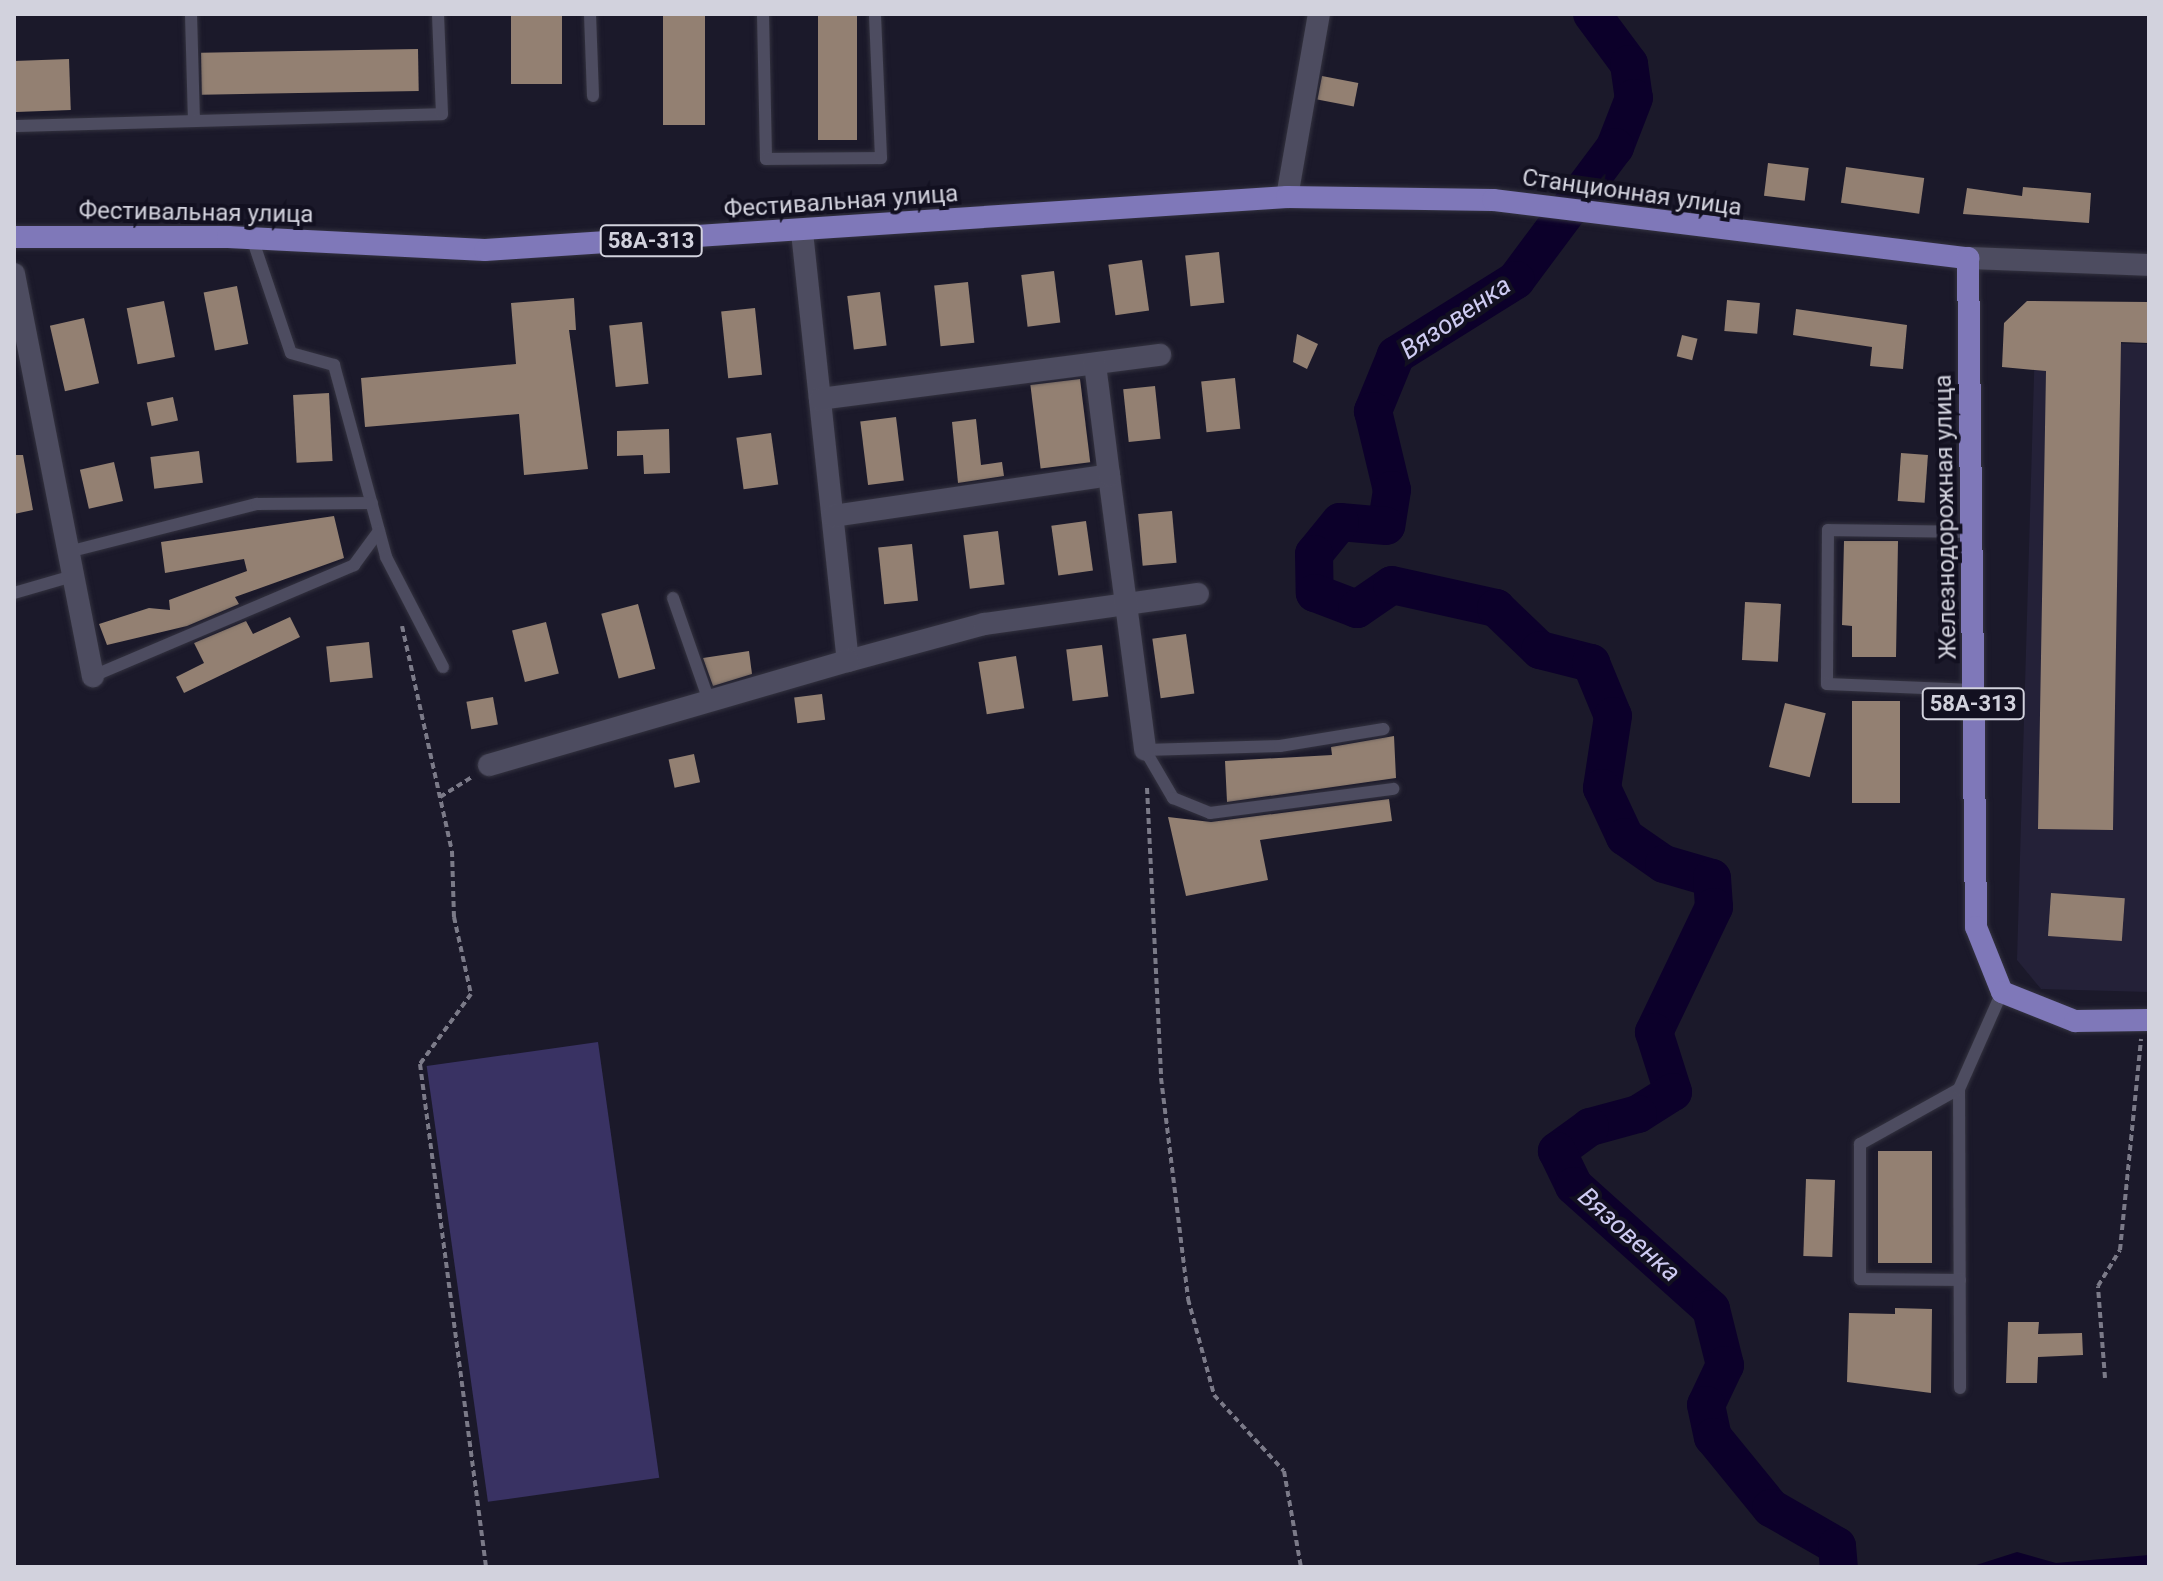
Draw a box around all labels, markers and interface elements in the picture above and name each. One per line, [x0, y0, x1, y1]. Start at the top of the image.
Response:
street label: Станционная улица [1520, 163, 1744, 223]
street label: Фестивальная улица [723, 179, 959, 225]
street label: Фестивальная улица [78, 197, 314, 229]
road number: 58А-313 [599, 223, 703, 259]
water label: Вязовенка [1395, 270, 1517, 366]
street label: Железнодорожная улица [1929, 374, 1963, 660]
road number: 58А-313 [1921, 686, 2025, 722]
water label: Вязовенка [1572, 1181, 1686, 1289]

